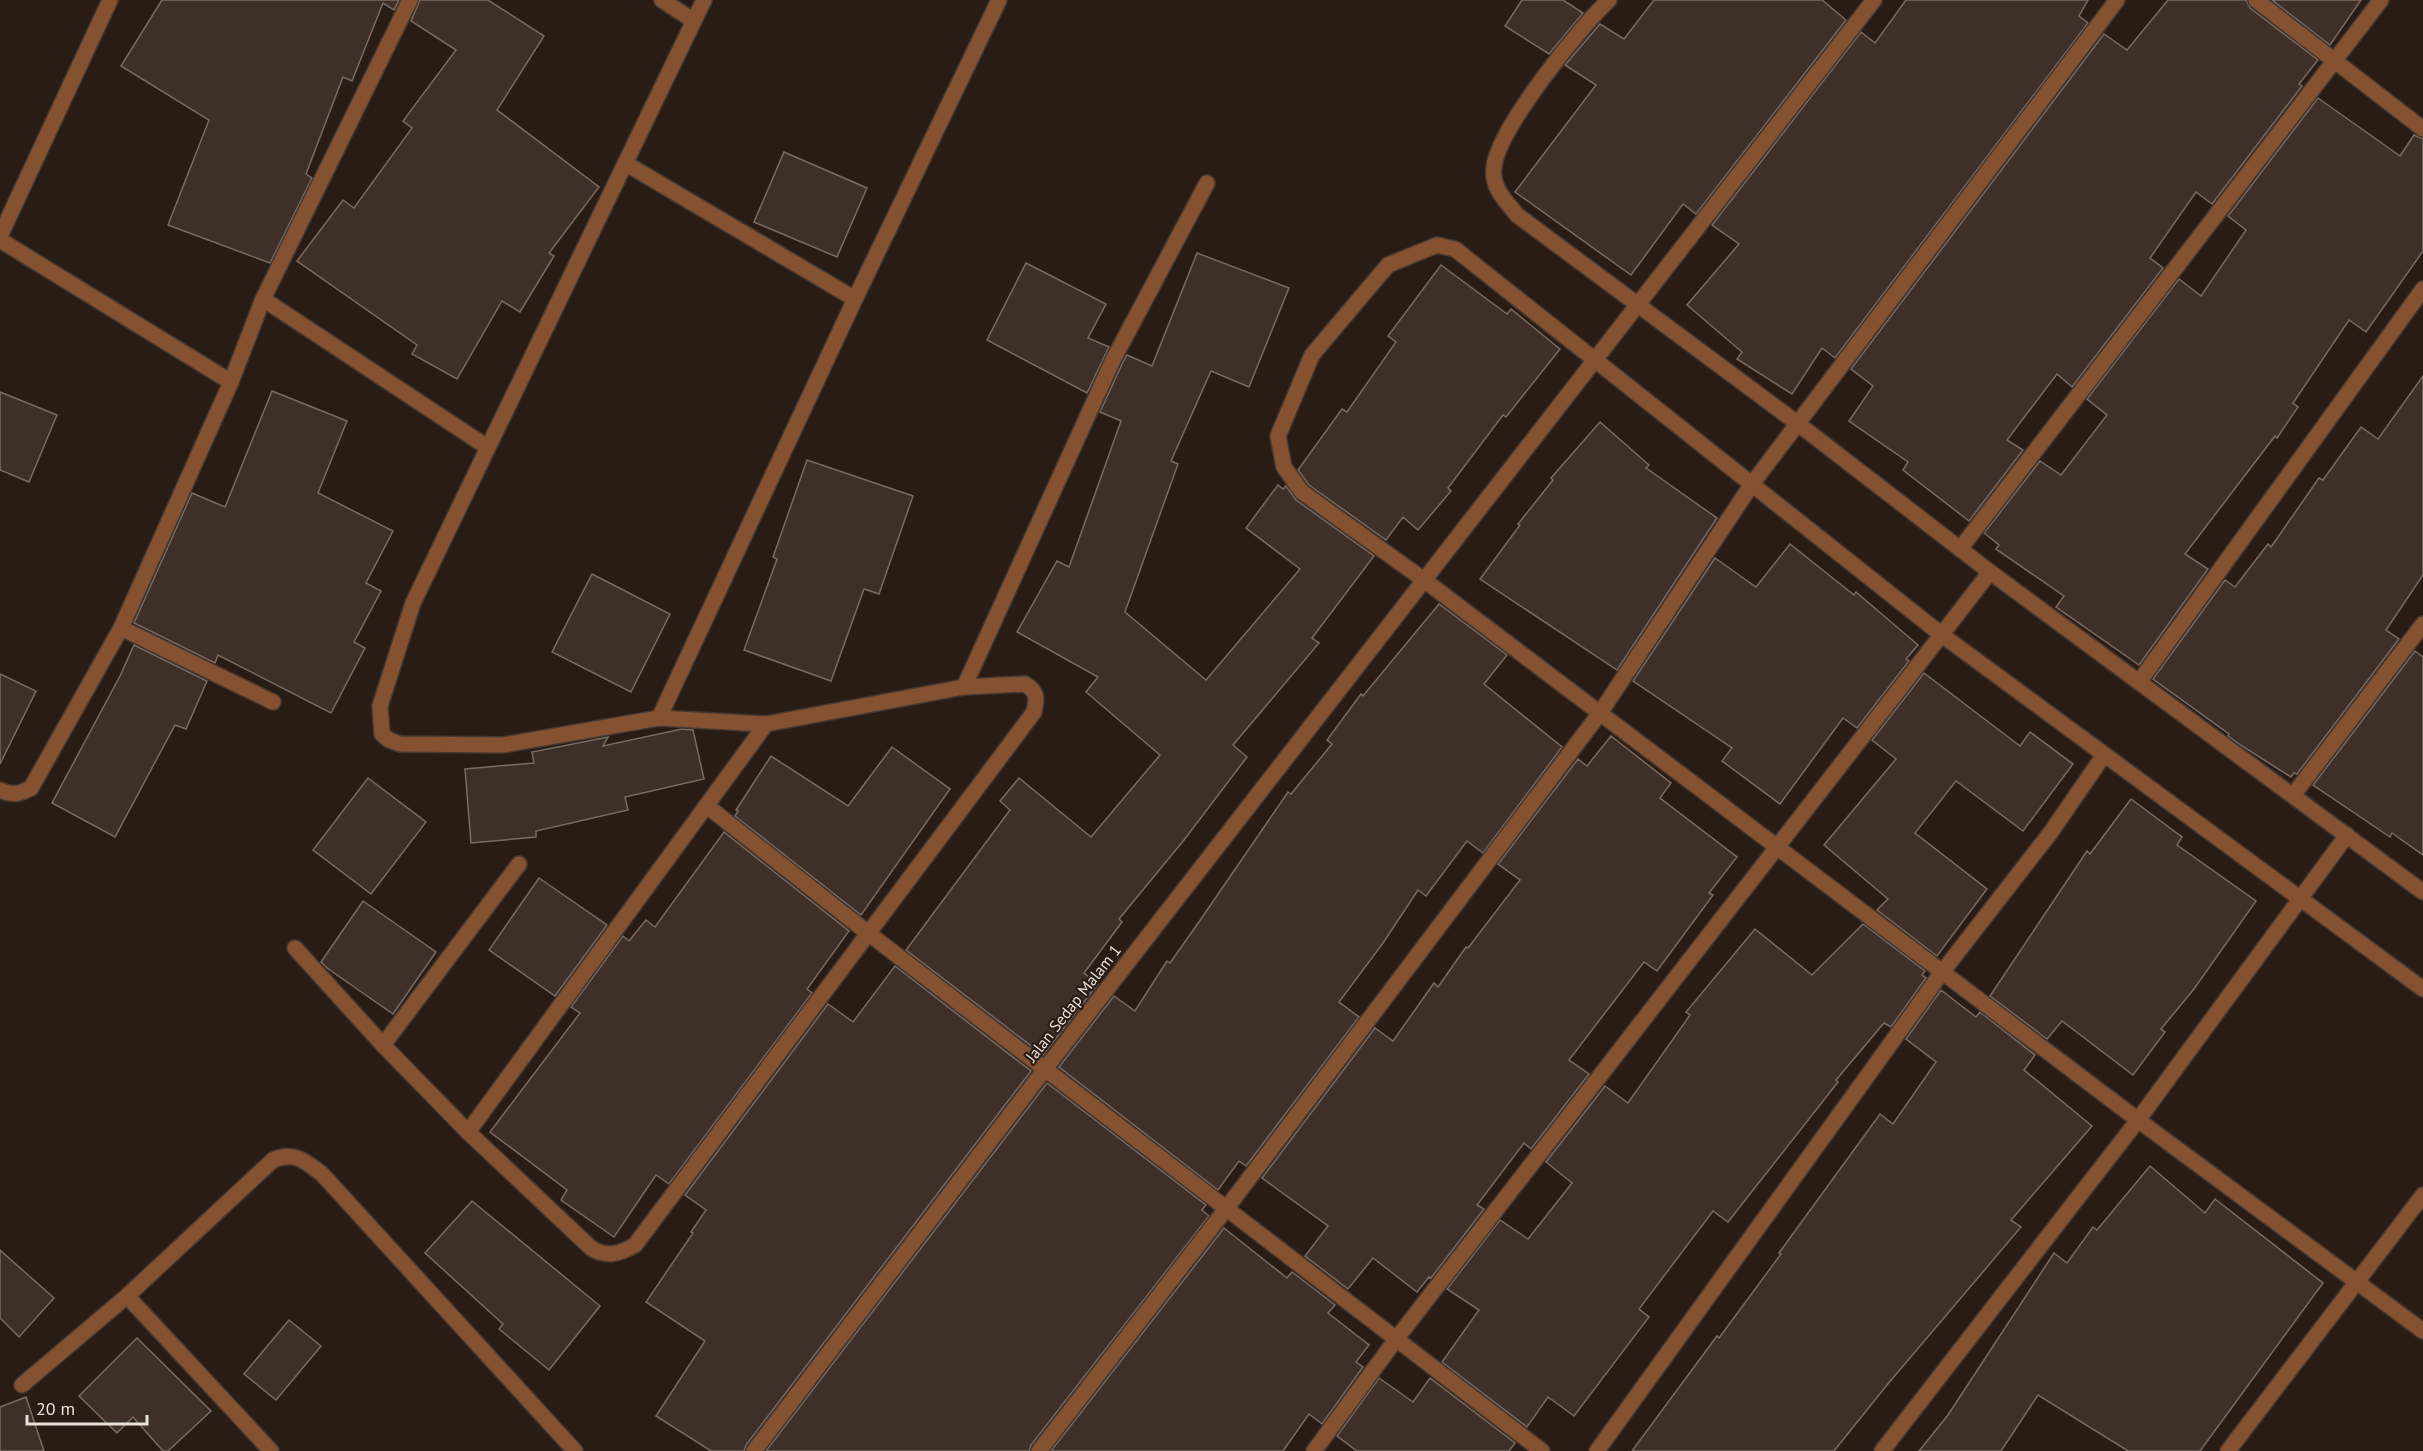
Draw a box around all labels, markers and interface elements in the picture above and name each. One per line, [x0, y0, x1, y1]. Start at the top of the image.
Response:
street label: Jalan Sedap Malam 1 [1020, 940, 1125, 1066]
scale bar [27, 1388, 147, 1426]
text: 20 m [36, 1397, 75, 1420]

